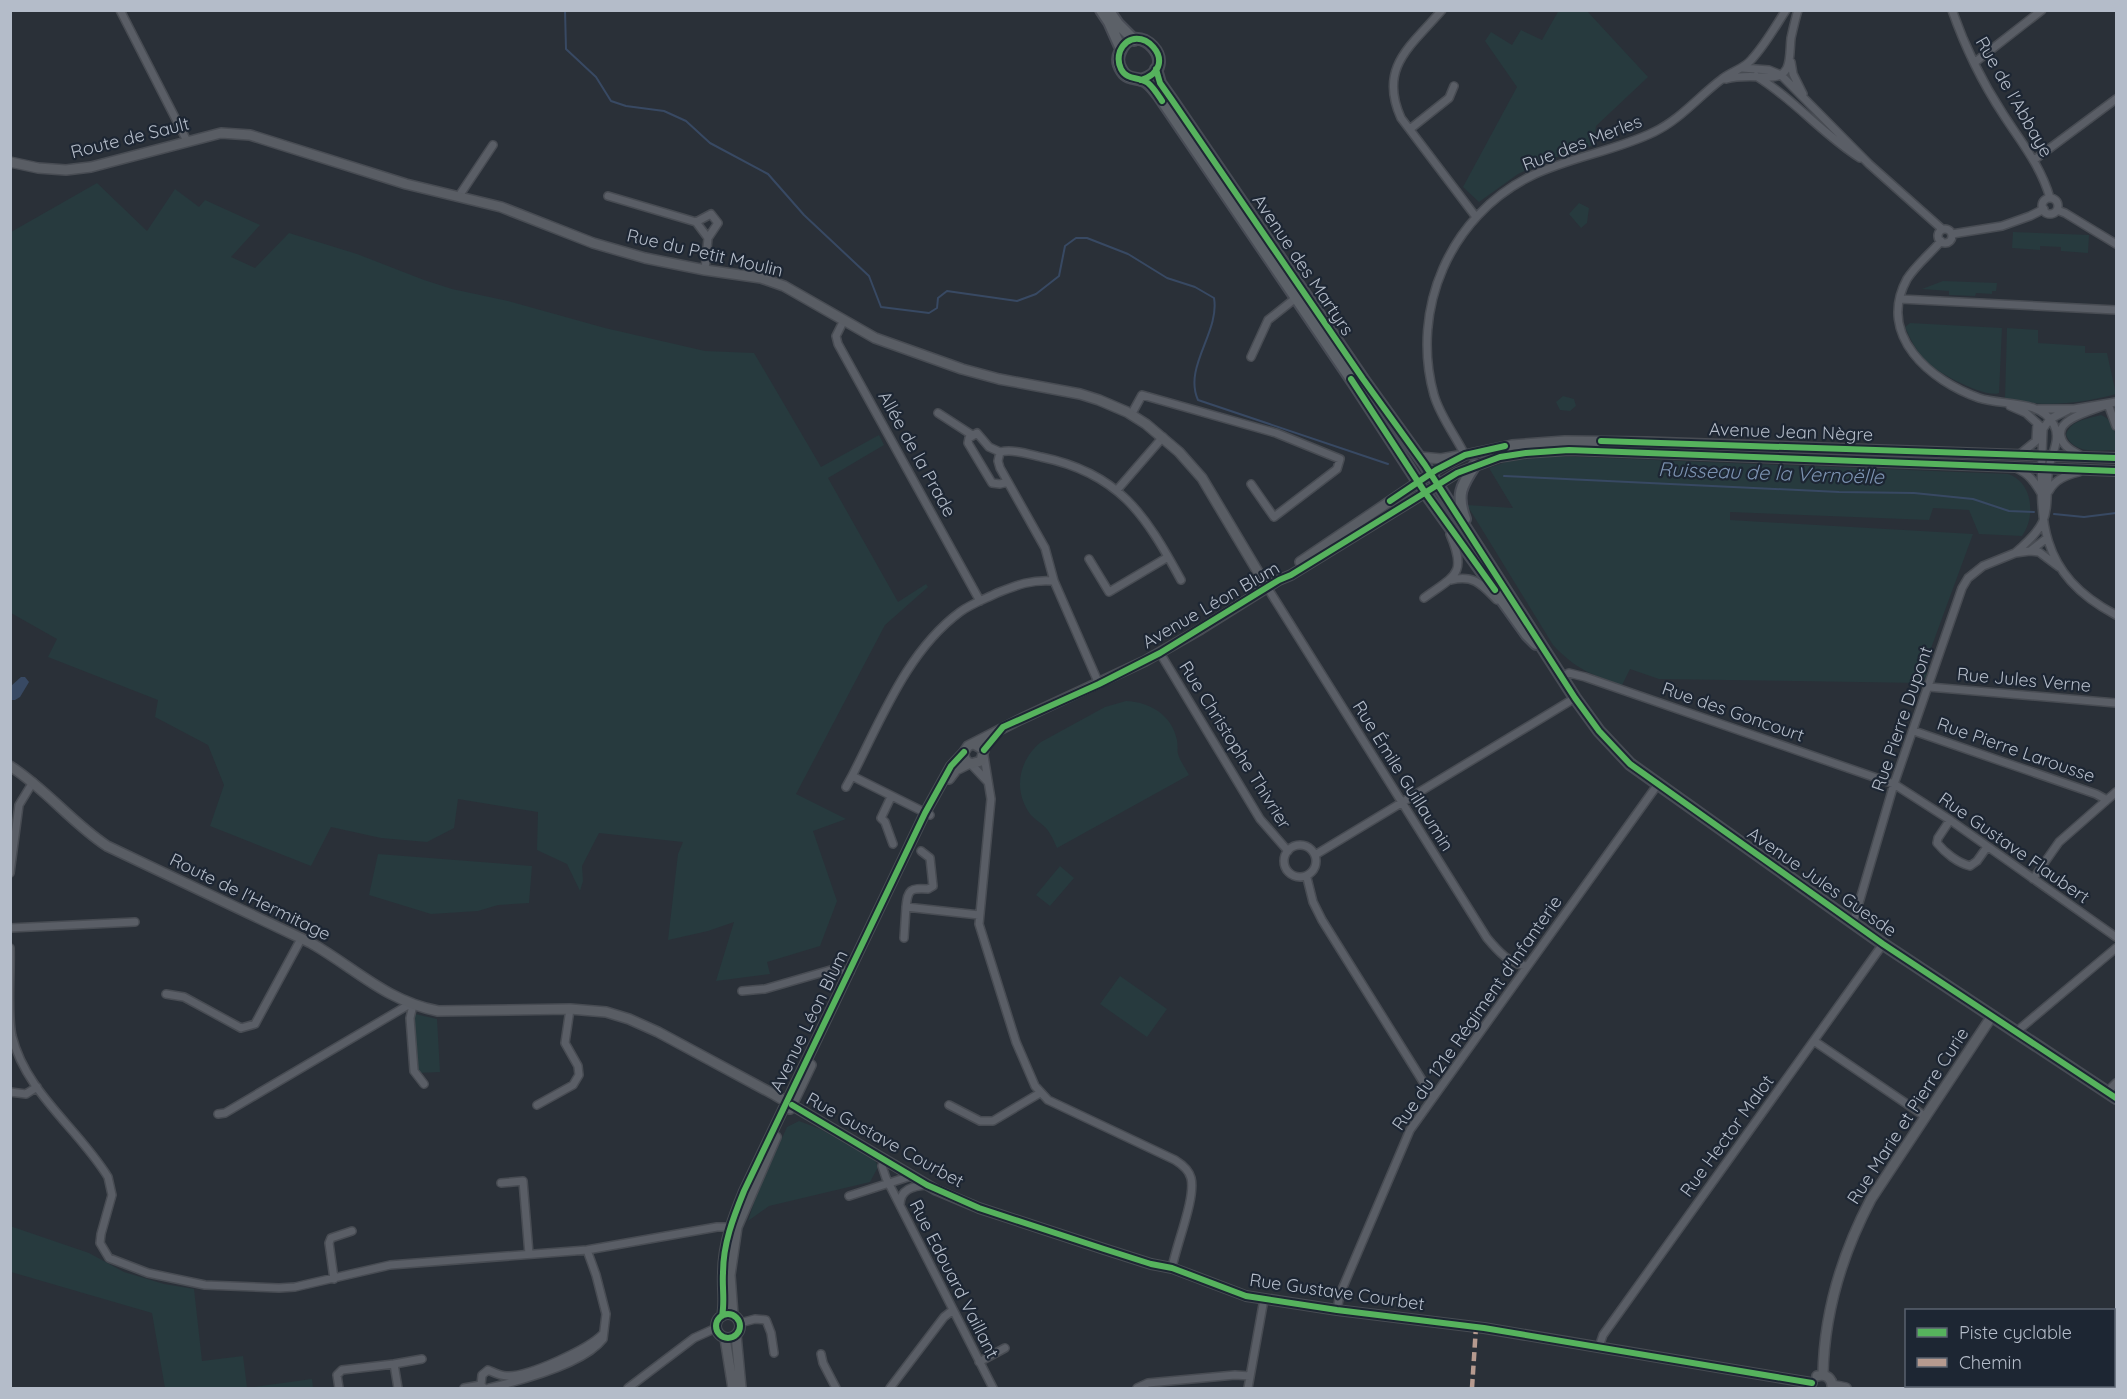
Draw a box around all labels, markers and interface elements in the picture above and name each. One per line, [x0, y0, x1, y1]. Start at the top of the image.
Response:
street label: Rue de l'Abbaye [1971, 32, 2058, 161]
street label: Rue des Merles [1519, 109, 1645, 176]
street label: Route de Sault [68, 112, 192, 163]
street label: Avenue des Martyrs [1248, 190, 1359, 340]
street label: Rue du Petit Moulin [625, 223, 785, 282]
street label: Allée de la Prade [873, 387, 962, 521]
street label: Avenue Jean Nègre [1708, 417, 1874, 446]
water label: Ruisseau de la Vernoëlle [1658, 456, 1885, 489]
street label: Avenue Léon Blum [1138, 556, 1284, 653]
street label: Rue Pierre Dupont [1866, 643, 1937, 794]
street label: Rue Christophe Thivrier [1174, 656, 1297, 833]
street label: Rue Jules Verne [1956, 662, 2092, 697]
street label: Rue des Goncourt [1659, 676, 1807, 747]
street label: Rue Émile Guillaumin [1348, 696, 1459, 855]
street label: Rue Pierre Larousse [1934, 712, 2098, 787]
street label: Rue Gustave Flaubert [1934, 787, 2094, 908]
street label: Avenue Jules Guesde [1743, 821, 1901, 942]
street label: Route de l'Hermitage [166, 848, 334, 946]
street label: Rue du 121e Régiment d'Infanterie [1386, 891, 1567, 1135]
street label: Avenue Léon Blum [764, 946, 853, 1095]
street label: Rue Marie et Pierre Curie [1842, 1023, 1973, 1208]
street label: Rue Hector Malot [1675, 1070, 1779, 1201]
street label: Rue Gustave Courbet [802, 1087, 968, 1192]
street label: Rue Edouard Vaillant [905, 1196, 1004, 1362]
street label: Rue Gustave Courbet [1248, 1268, 1426, 1315]
legend [1905, 1309, 2115, 1387]
text: Piste cyclable [1959, 1321, 2072, 1344]
text: Chemin [1959, 1351, 2022, 1374]

